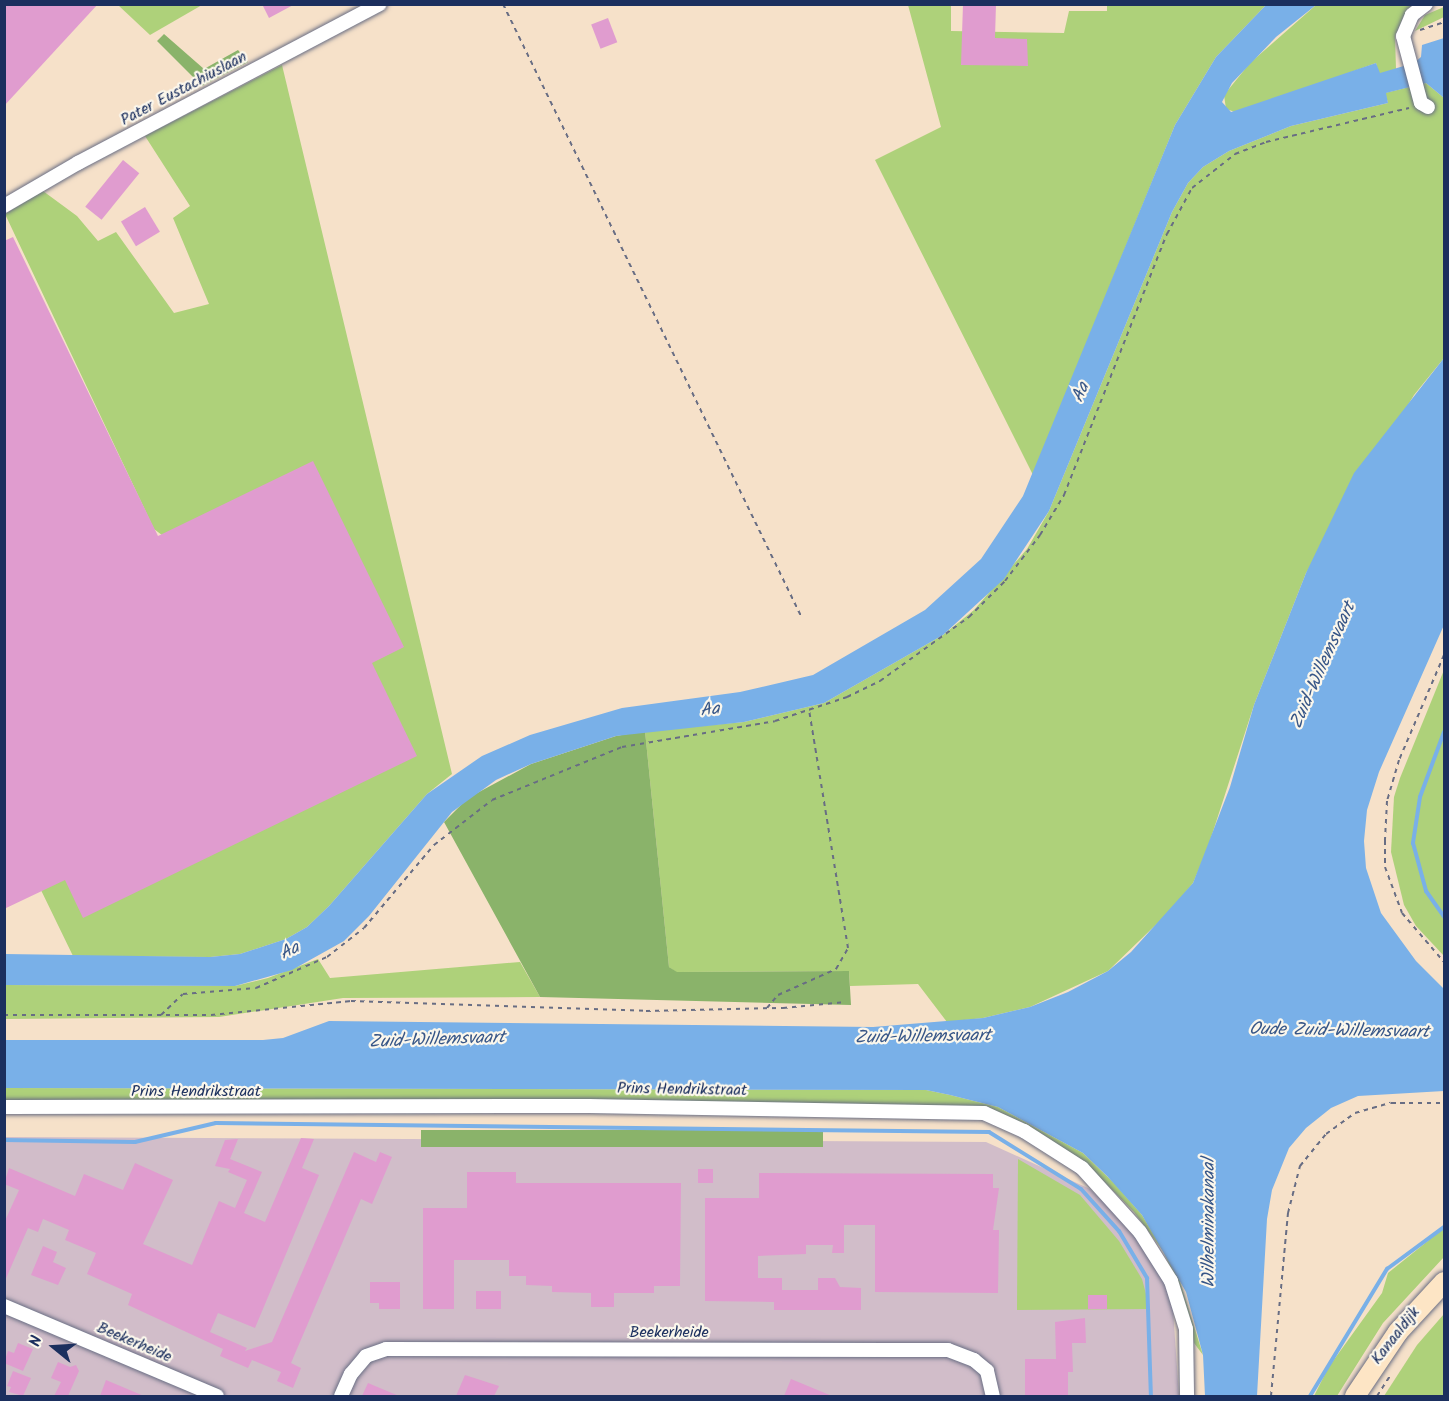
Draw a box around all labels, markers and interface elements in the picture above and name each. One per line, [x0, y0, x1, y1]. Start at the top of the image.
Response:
street label: Pater Eustachiuslaan [118, 48, 250, 130]
water label: Aa [1068, 380, 1096, 406]
water label: Zuid-Willemsvaart [1286, 599, 1362, 733]
water label: Aa [699, 699, 721, 723]
water label: Aa [277, 938, 303, 966]
water label: Oude Zuid-Willemsvaart [1249, 1020, 1429, 1044]
water label: Zuid-Willemsvaart [855, 1026, 991, 1050]
water label: Zuid-Willemsvaart [369, 1028, 505, 1054]
street label: Prins Hendrikstraat [617, 1079, 747, 1101]
street label: Prins Hendrikstraat [131, 1082, 261, 1102]
water label: Wilhelminakanaal [1199, 1158, 1221, 1288]
street label: Kanaaldijk [1368, 1303, 1424, 1369]
north arrow [24, 1317, 84, 1377]
street label: Beekerheide [94, 1319, 174, 1367]
street label: Beekerheide [629, 1323, 709, 1343]
text: N [23, 1333, 50, 1350]

